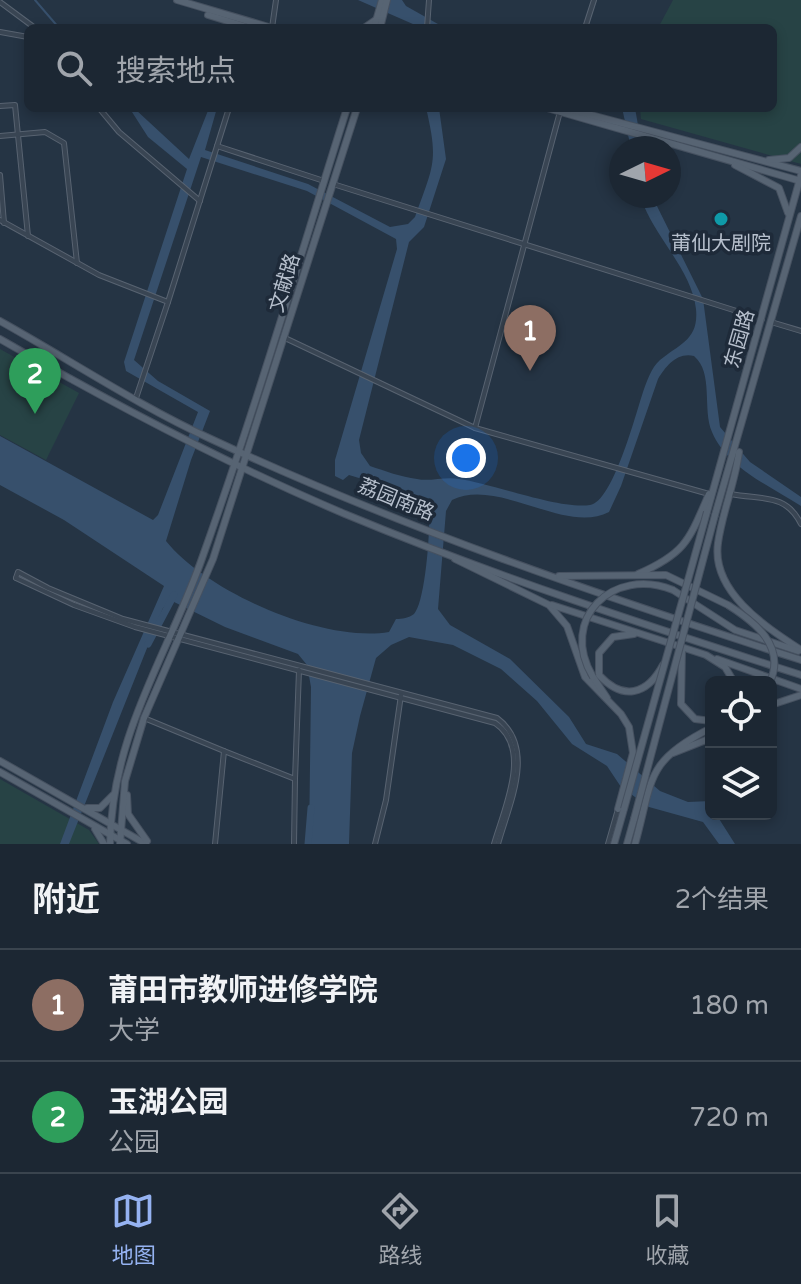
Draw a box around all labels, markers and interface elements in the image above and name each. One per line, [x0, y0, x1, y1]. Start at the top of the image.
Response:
search box [24, 24, 777, 112]
icon: search [52, 46, 96, 90]
text: 搜索地点 [116, 53, 236, 90]
north arrow [609, 136, 681, 208]
marker: 莆仙大剧院 [712, 210, 730, 228]
place label: 莆仙大剧院 [671, 232, 771, 256]
street label: 文献路 [265, 251, 305, 315]
pin: 1 [504, 305, 556, 371]
street label: 东园路 [720, 307, 760, 371]
pin: 2 [9, 348, 61, 414]
your location [446, 438, 486, 478]
street label: 荔园南路 [354, 474, 438, 526]
map controls [705, 676, 777, 820]
button: locate [705, 676, 777, 748]
button: layers [705, 748, 777, 820]
text: 附近 [32, 880, 100, 921]
text: 2个结果 [675, 884, 769, 915]
text: 莆田市教师进修学院 [108, 972, 378, 1009]
text: 1 [50, 990, 66, 1021]
text: 180 m [689, 990, 769, 1021]
text: 大学 [108, 1015, 160, 1046]
text: 玉湖公园 [108, 1084, 228, 1121]
text: 2 [50, 1102, 66, 1133]
text: 720 m [689, 1102, 769, 1133]
text: 公园 [108, 1127, 160, 1158]
tab: 地图 [111, 1189, 156, 1269]
tab: 路线 [378, 1189, 423, 1269]
tab: 收藏 [645, 1189, 690, 1269]

